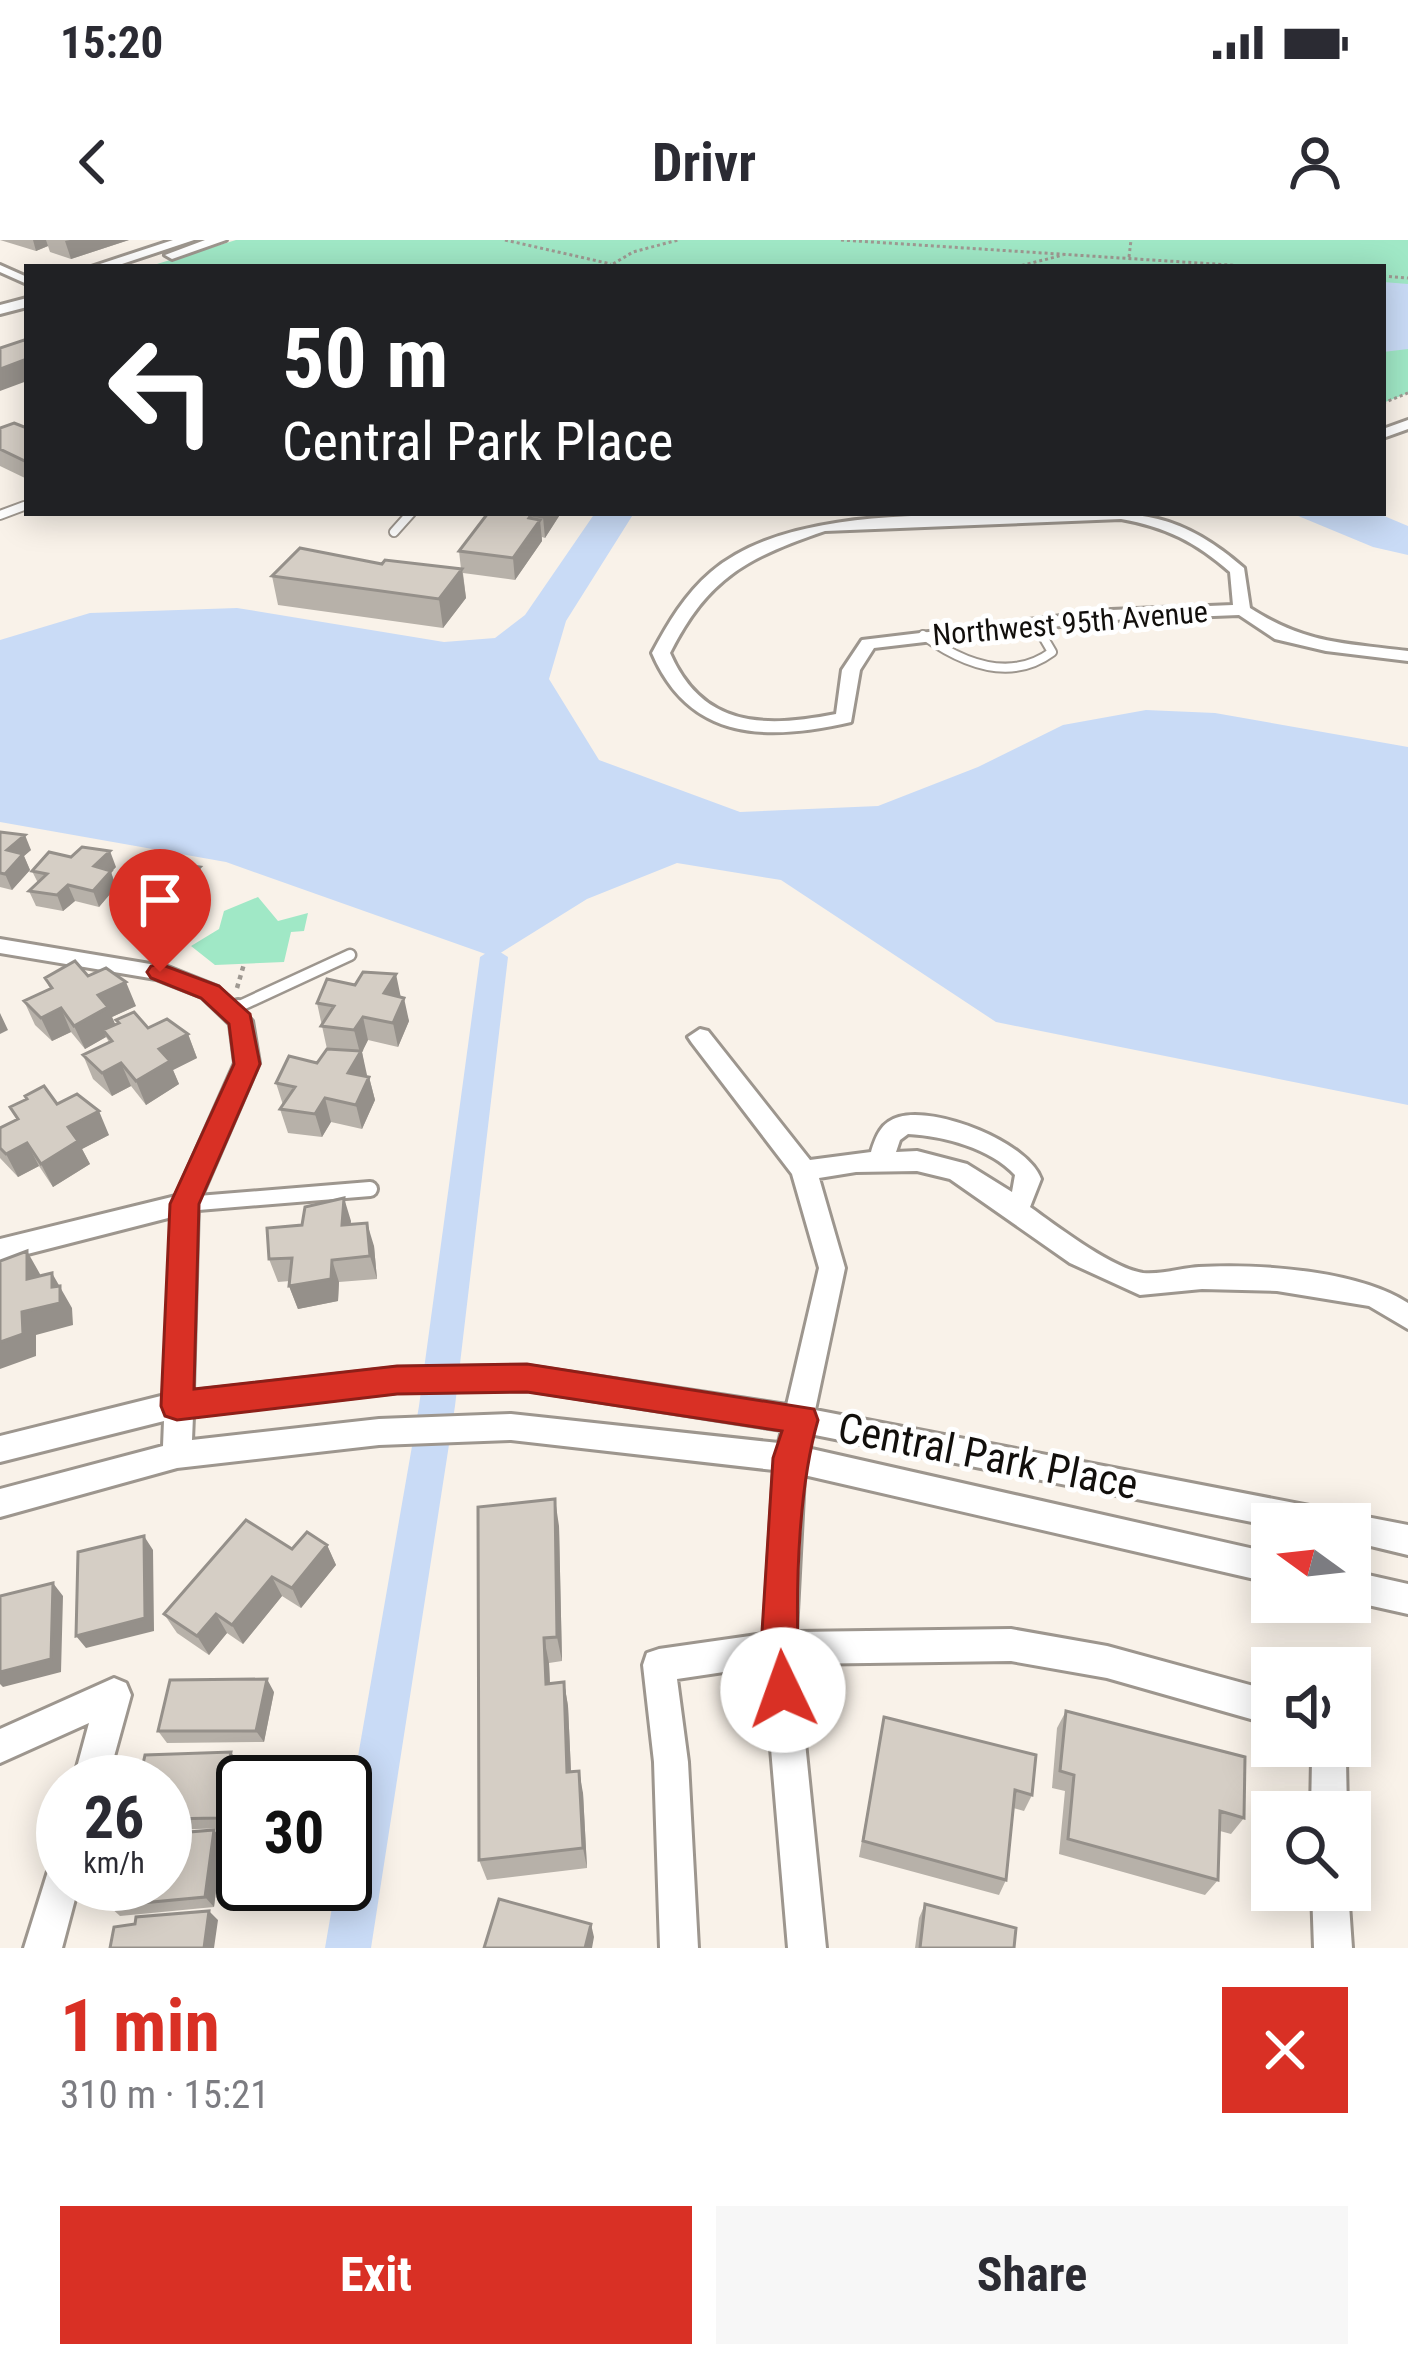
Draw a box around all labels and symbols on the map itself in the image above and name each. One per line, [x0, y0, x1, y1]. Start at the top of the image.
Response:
street label: Northwest 95th Avenue [931, 594, 1209, 652]
pin [109, 849, 211, 972]
street label: Central Park Place [834, 1403, 1142, 1509]
north arrow [1251, 1503, 1371, 1623]
position arrow [720, 1627, 846, 1753]
speed limit sign: 30 [216, 1755, 372, 1911]

